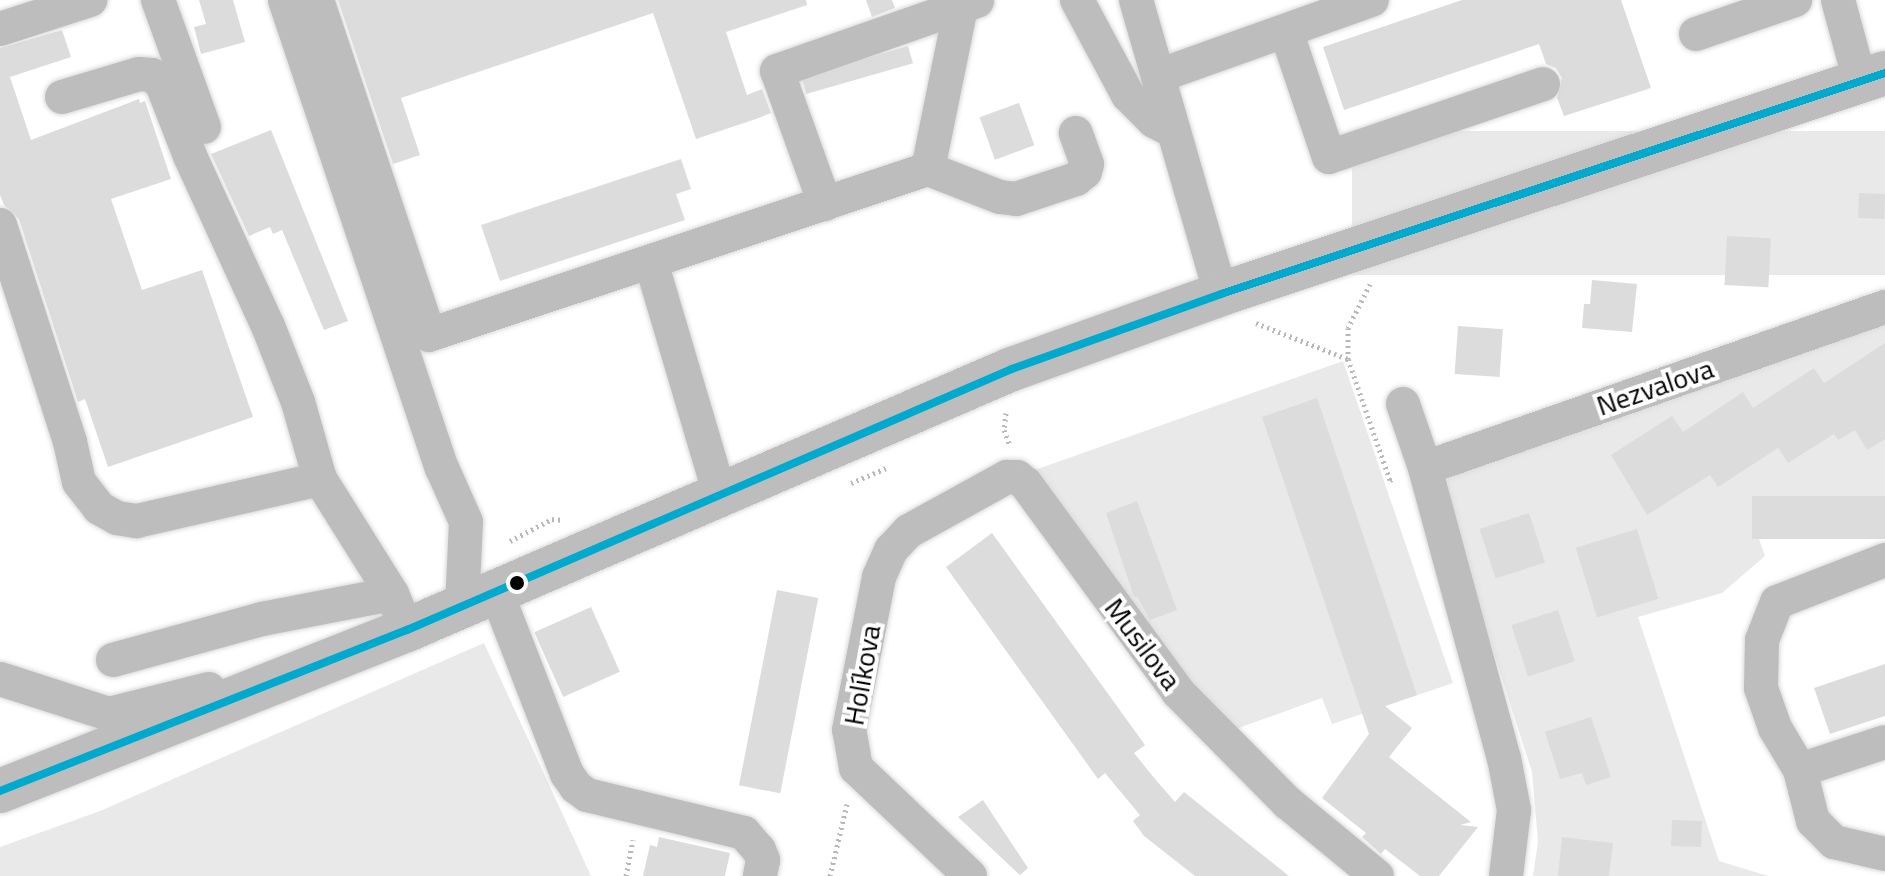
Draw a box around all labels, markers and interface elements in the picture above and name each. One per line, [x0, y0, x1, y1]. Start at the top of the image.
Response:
street label: Nezvalova [1592, 351, 1718, 423]
unlabelled marker [509, 575, 525, 591]
street label: Musilova [1098, 592, 1188, 696]
street label: Holíkova [837, 622, 887, 728]

